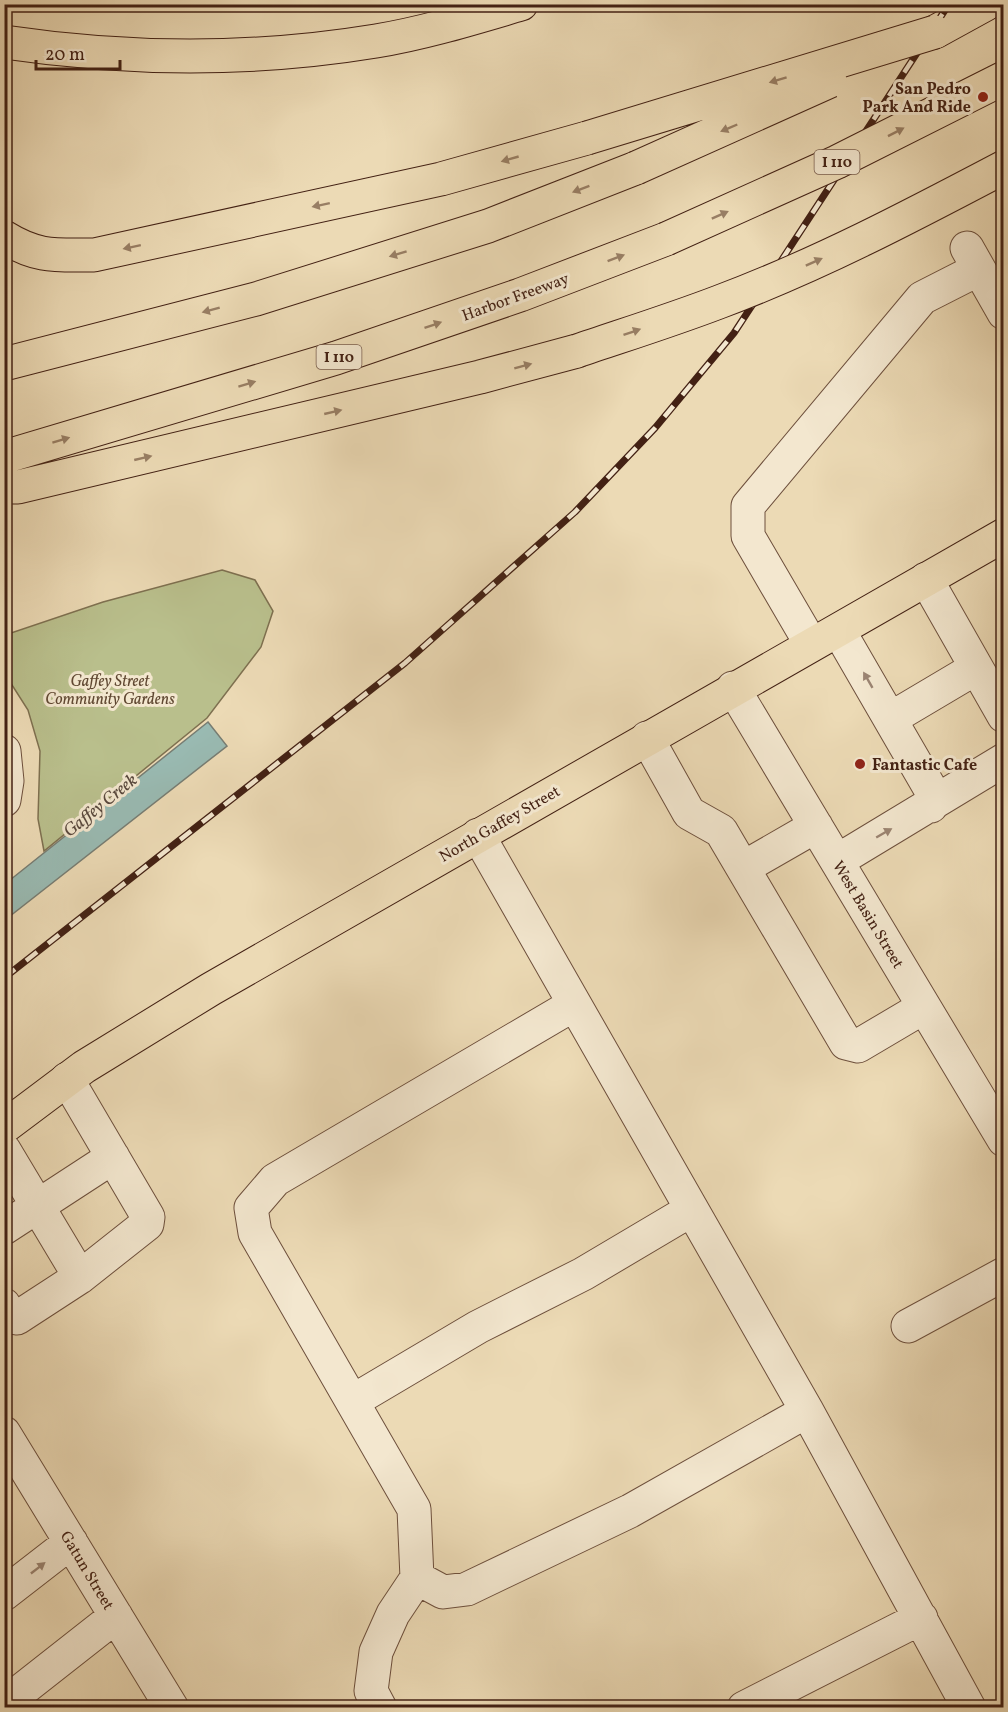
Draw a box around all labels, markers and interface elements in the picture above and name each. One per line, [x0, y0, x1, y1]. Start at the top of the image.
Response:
scale bar [36, 33, 120, 71]
text: 20 m [45, 43, 85, 68]
one-way arrow [769, 76, 787, 85]
place label: San Pedro Park And Ride [862, 79, 971, 119]
marker: San Pedro Park And Ride [976, 90, 990, 104]
one-way arrow [720, 123, 738, 133]
one-way arrow [888, 127, 905, 137]
road number: I 110 [814, 150, 860, 174]
one-way arrow [501, 155, 519, 165]
one-way arrow [572, 184, 590, 194]
one-way arrow [311, 201, 330, 211]
one-way arrow [711, 210, 728, 219]
one-way arrow [122, 243, 141, 252]
one-way arrow [389, 250, 407, 259]
one-way arrow [607, 253, 625, 262]
one-way arrow [805, 257, 823, 267]
street label: Harbor Freeway [459, 268, 573, 327]
one-way arrow [202, 306, 220, 316]
one-way arrow [424, 320, 442, 329]
one-way arrow [623, 327, 641, 337]
road number: I 110 [316, 345, 362, 369]
one-way arrow [514, 361, 532, 370]
one-way arrow [238, 379, 256, 388]
one-way arrow [324, 407, 342, 417]
one-way arrow [52, 435, 70, 444]
one-way arrow [134, 452, 153, 462]
park label: Gaffey Street Community Gardens [45, 671, 175, 711]
one-way arrow [862, 672, 873, 688]
place label: Fantastic Cafe [872, 755, 977, 777]
marker: Fantastic Cafe [853, 757, 867, 771]
water label: Gaffey Creek [59, 769, 143, 844]
street label: North Gaffey Street [435, 781, 565, 868]
one-way arrow [876, 828, 893, 838]
street label: West Basin Street [826, 857, 908, 973]
street label: Gatun Street [54, 1527, 119, 1615]
one-way arrow [30, 1562, 45, 1574]

